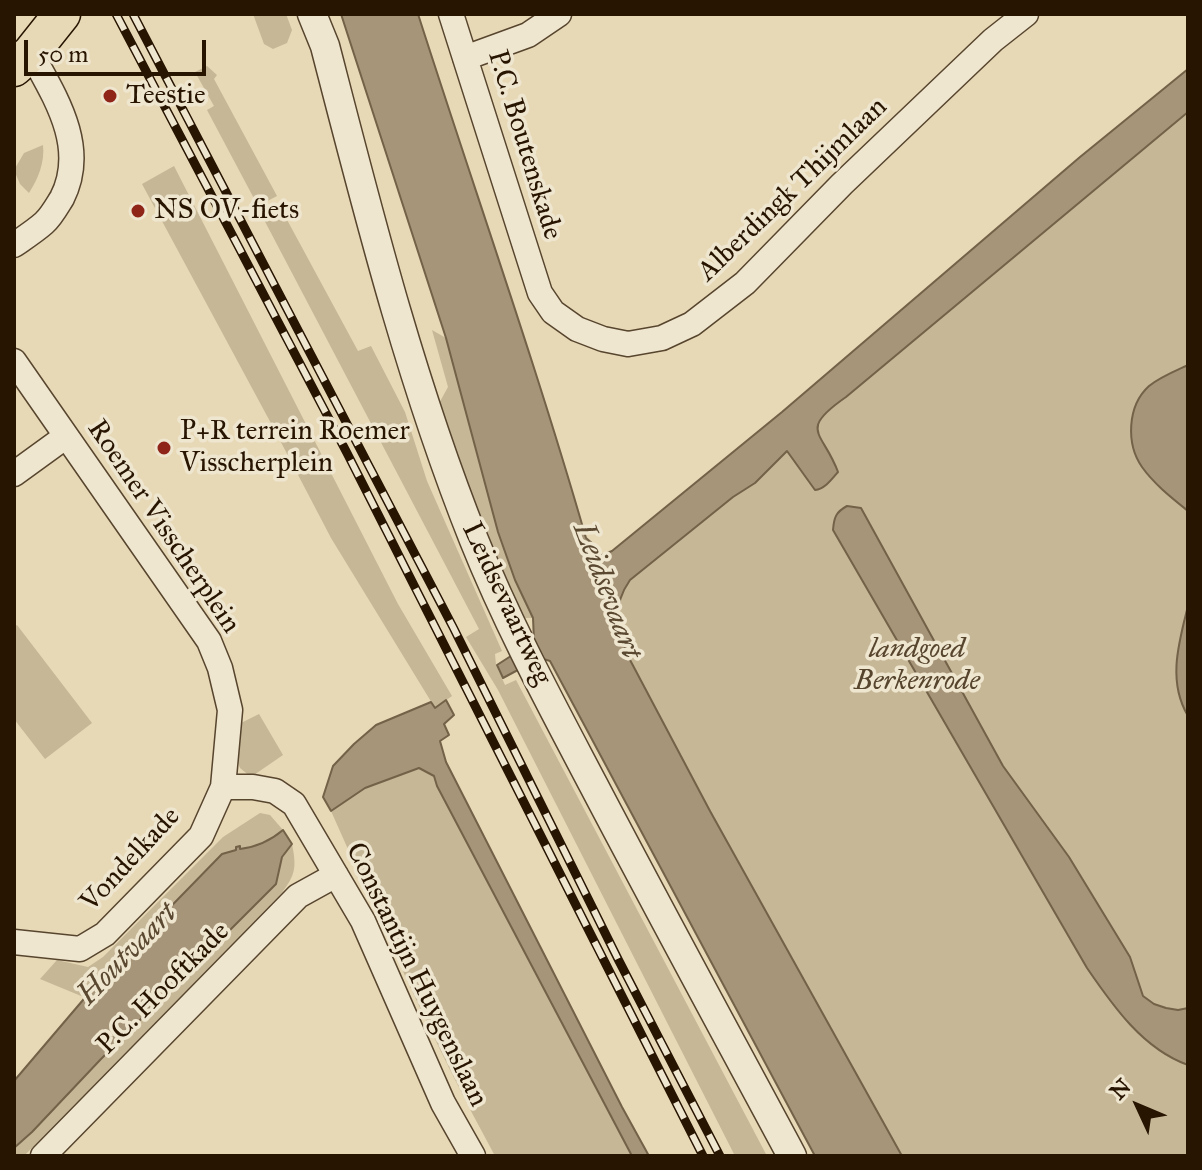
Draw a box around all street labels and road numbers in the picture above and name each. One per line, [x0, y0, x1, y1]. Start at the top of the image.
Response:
street label: P.C. Boutenskade [479, 46, 569, 244]
street label: Alberdingk Thijmlaan [691, 91, 895, 289]
street label: Roemer Visscherplein [79, 414, 247, 640]
street label: Leidsevaartweg [454, 517, 558, 691]
street label: Vondelkade [74, 801, 188, 919]
street label: Constantijn Huygenslaan [337, 838, 495, 1112]
street label: P.C. Hooftkade [91, 916, 237, 1062]

